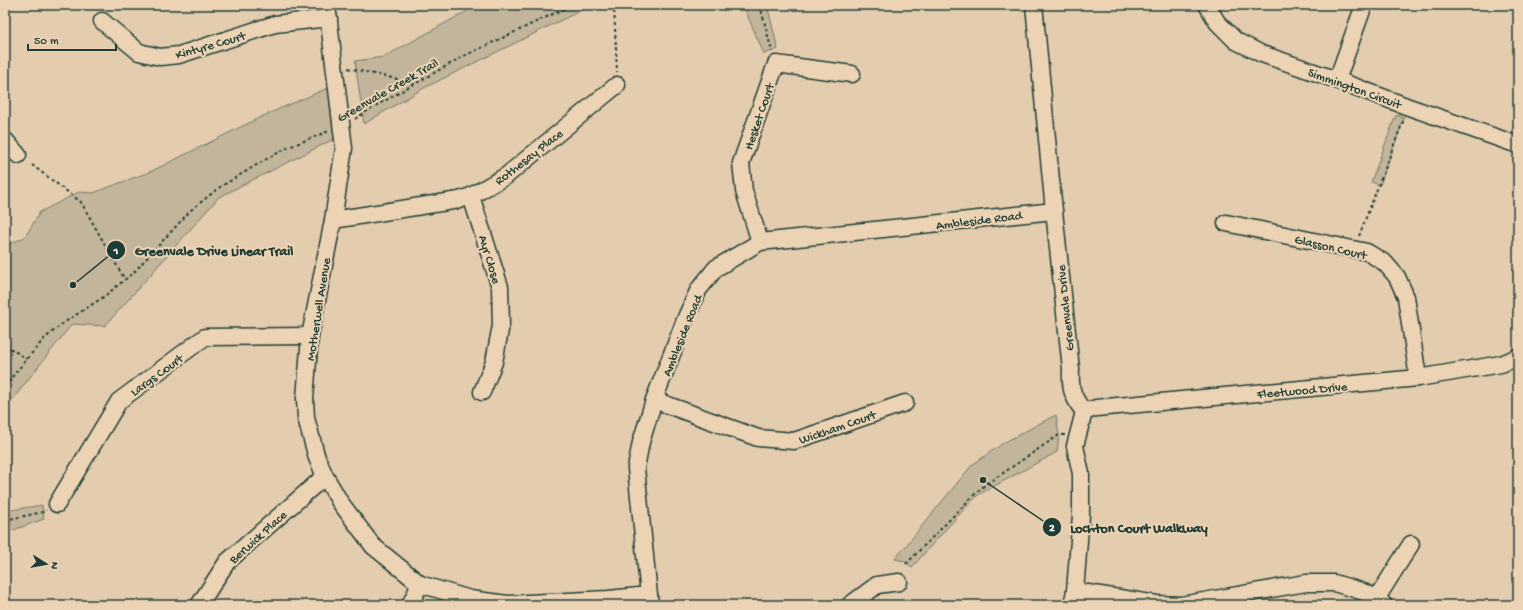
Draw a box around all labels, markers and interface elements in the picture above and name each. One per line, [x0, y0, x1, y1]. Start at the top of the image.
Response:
scale bar [28, 26, 116, 52]
street label: Kintyre Court [174, 29, 249, 64]
text: 50 m [34, 35, 59, 49]
street label: Greenvale Creek Trail [335, 56, 442, 126]
street label: Simmington Circuit [1305, 66, 1404, 114]
street label: Hesket Court [742, 80, 779, 152]
street label: Rothesay Place [492, 127, 567, 189]
street label: Ambleside Road [935, 209, 1025, 234]
street label: Glasson Court [1293, 233, 1370, 264]
street label: Ayr Close [474, 234, 503, 286]
callout: Greenvale Drive Linear Trail [106, 237, 301, 263]
text: Greenvale Drive Linear Trail [135, 244, 293, 261]
text: 1 [113, 245, 119, 259]
street label: Motherwell Avenue [304, 257, 335, 362]
street label: Greenvale Drive [1054, 264, 1078, 351]
street label: Ambleside Road [660, 292, 707, 379]
street label: Largs Court [128, 351, 188, 400]
street label: Fleetwood Drive [1255, 380, 1348, 403]
street label: Wickham Court [797, 408, 880, 449]
street label: Berwick Place [226, 508, 291, 568]
callout: Lochton Court Walkway [1042, 514, 1216, 540]
text: Lochton Court Walkway [1070, 521, 1208, 538]
text: 2 [1049, 522, 1055, 536]
north arrow [26, 544, 66, 584]
text: N [47, 561, 60, 570]

